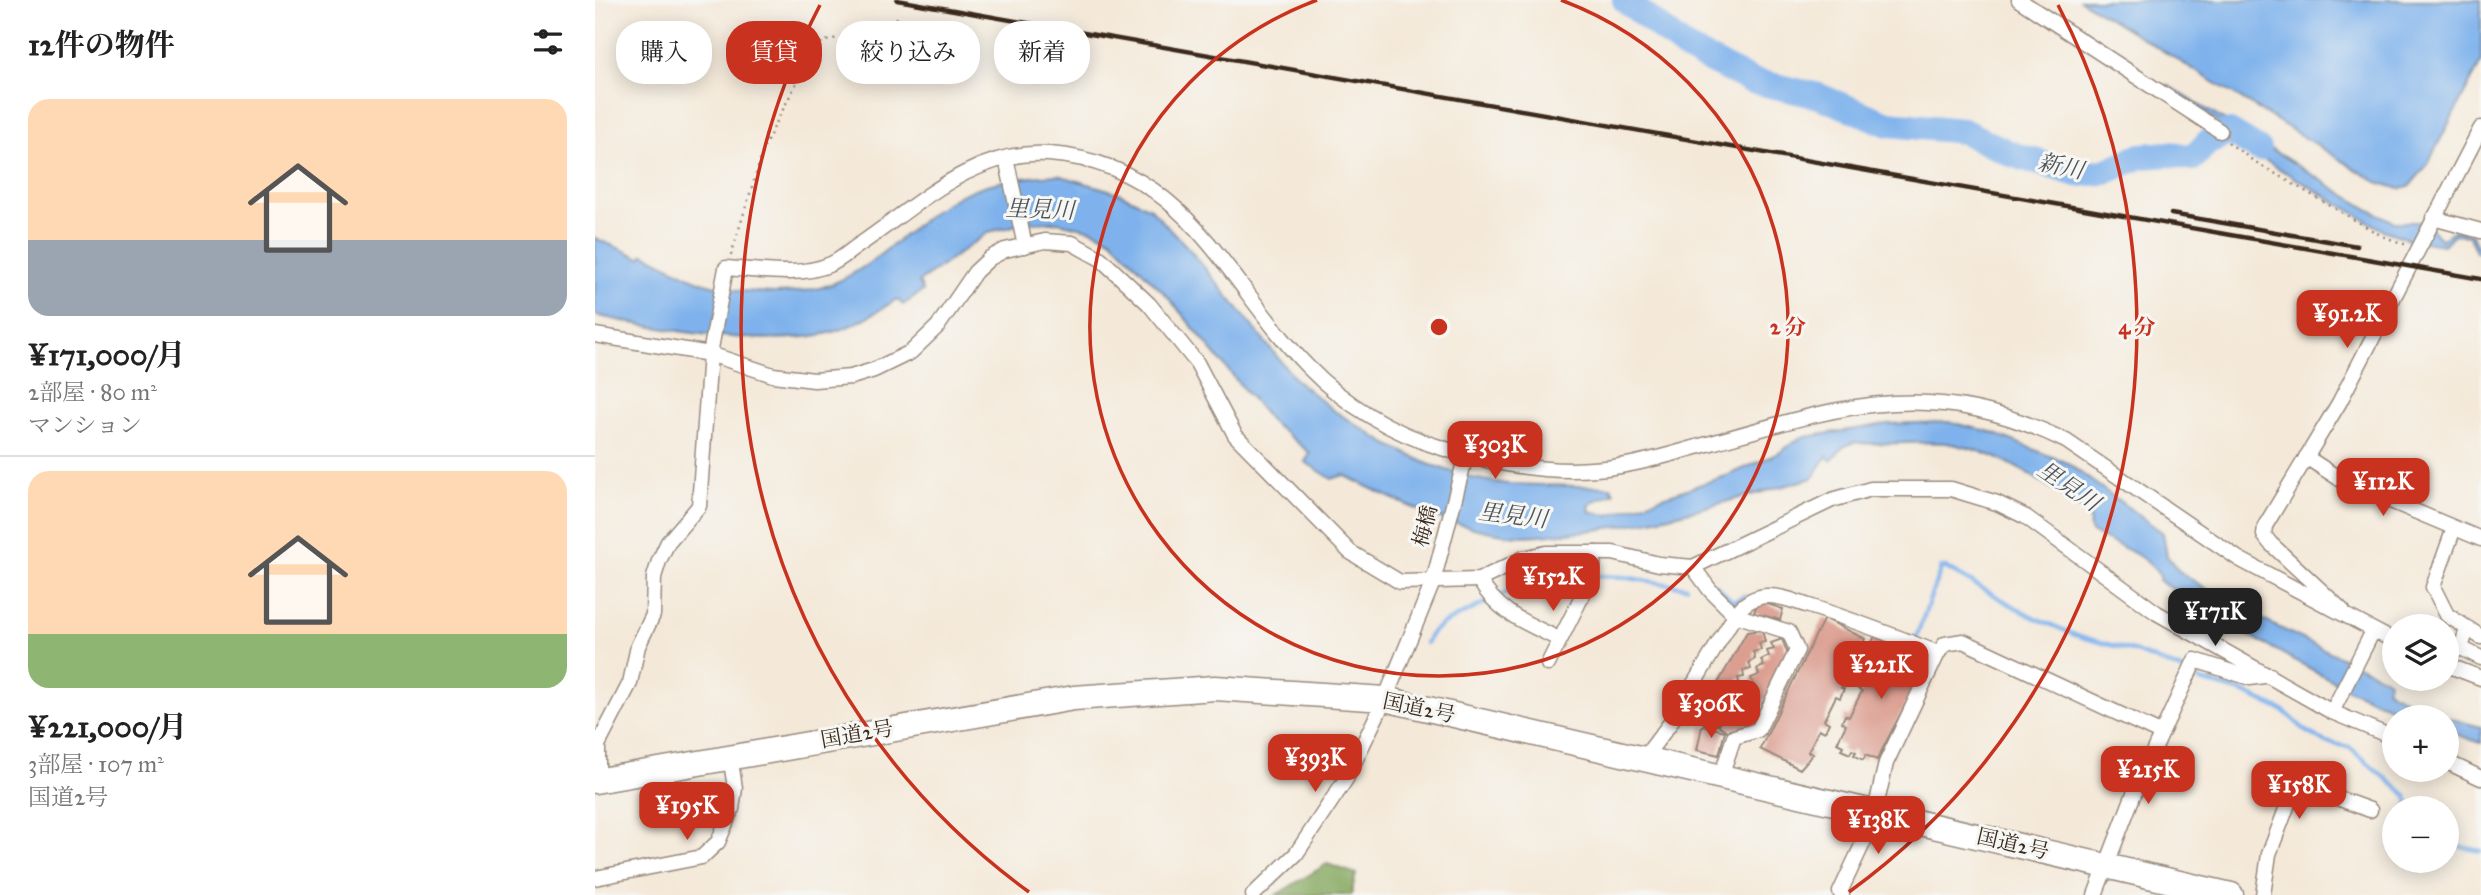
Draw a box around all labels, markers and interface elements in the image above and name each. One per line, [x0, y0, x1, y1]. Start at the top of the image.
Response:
chip: 購入 [616, 21, 712, 84]
chip: 賃貸 [726, 21, 822, 84]
chip: 絞り込み [836, 21, 980, 84]
chip: 新着 [994, 21, 1090, 84]
icon: filters [529, 23, 567, 61]
text: 12件の物件 [28, 27, 175, 63]
icon: home [235, 145, 361, 271]
water label: 新川 [2036, 148, 2089, 185]
water label: 里見川 [1005, 194, 1078, 224]
pin: ¥91.2K [2290, 290, 2404, 350]
text: ¥91.2K [2313, 299, 2381, 327]
text: 2 分 [1770, 314, 1806, 340]
text: 4 分 [2118, 314, 2156, 340]
centre of rings [1427, 315, 1451, 339]
text: ¥171,000/月 [28, 337, 186, 373]
text: 2部屋 · 80 m² [28, 378, 157, 406]
text: マンション [28, 411, 142, 439]
pin: ¥303K [1446, 421, 1544, 481]
text: ¥303K [1463, 430, 1527, 458]
water label: 里見川 [2033, 455, 2108, 519]
pin: ¥112K [2334, 458, 2432, 518]
text: ¥112K [2353, 467, 2413, 495]
water label: 里見川 [1477, 497, 1552, 533]
street label: 梅橋 [1407, 502, 1443, 550]
icon: home [235, 517, 361, 643]
pin: ¥152K [1504, 554, 1602, 613]
text: ¥152K [1522, 562, 1584, 590]
pin: ¥171K [2166, 588, 2264, 648]
text: ¥171K [2184, 597, 2246, 625]
map controls [2382, 614, 2459, 873]
button: layers [2382, 614, 2459, 691]
pin: ¥221K [1832, 642, 1930, 701]
text: ¥221K [1849, 650, 1913, 678]
pin: ¥306K [1662, 680, 1760, 740]
street label: 国道2号 [1380, 688, 1458, 728]
text: ¥306K [1678, 689, 1744, 717]
button: + [2382, 705, 2459, 782]
text: ¥221,000/月 [28, 709, 187, 745]
street label: 国道2号 [819, 715, 895, 753]
pin: ¥393K [1266, 734, 1364, 794]
text: ¥393K [1284, 743, 1346, 771]
pin: ¥215K [2099, 746, 2197, 806]
text: 3部屋 · 107 m² [28, 750, 164, 778]
text: ¥215K [2117, 755, 2179, 783]
pin: ¥158K [2250, 762, 2348, 821]
text: ¥158K [2267, 770, 2331, 798]
pin: ¥195K [638, 782, 736, 842]
text: 国道2号 [28, 783, 108, 811]
text: ¥195K [655, 791, 719, 819]
pin: ¥138K [1829, 796, 1927, 856]
button: − [2382, 796, 2459, 873]
text: ¥138K [1847, 805, 1909, 833]
street label: 国道2号 [1974, 823, 2052, 865]

